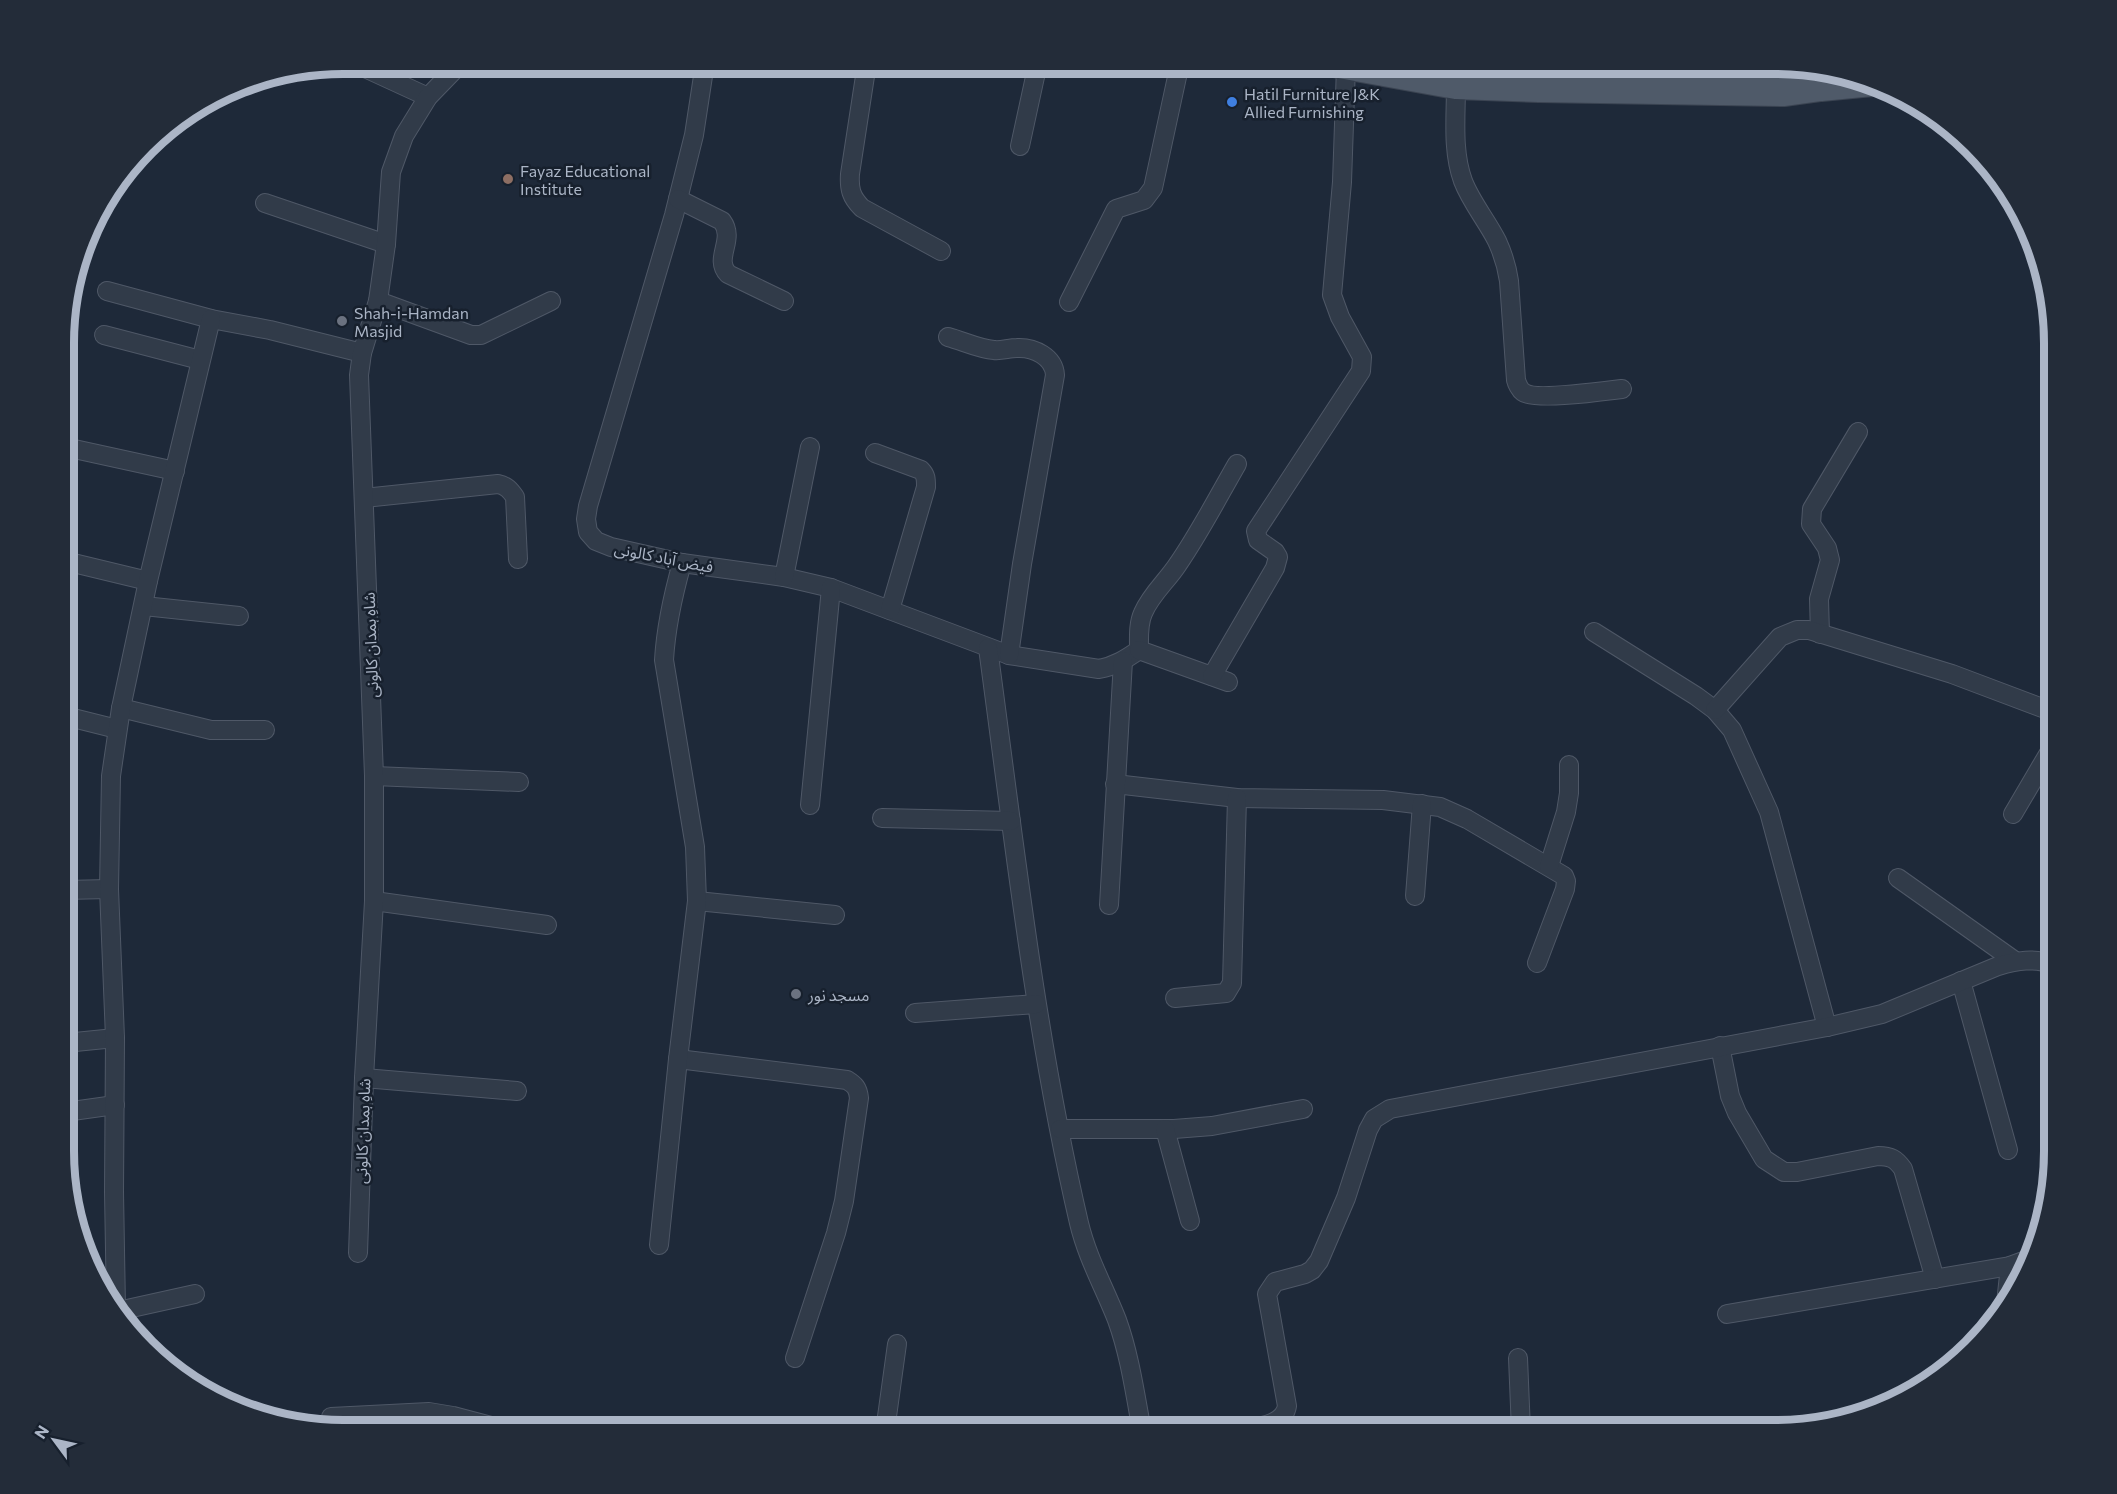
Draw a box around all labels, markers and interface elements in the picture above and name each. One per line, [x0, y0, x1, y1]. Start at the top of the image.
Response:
place label: Hatil Furniture J&K Allied Furnishing [1244, 84, 1380, 121]
marker: Hatil Furniture J&K Allied Furnishing [1225, 95, 1239, 109]
place label: Fayaz Educational Institute [520, 161, 650, 198]
marker: Fayaz Educational Institute [501, 172, 515, 186]
place label: Shah-i-Hamdan Masjid [354, 303, 469, 340]
marker: Shah-i-Hamdan Masjid [335, 314, 349, 328]
street label: فیض آباد کالونی [613, 538, 715, 577]
street label: شاہِ ہمدان کالونی [359, 592, 382, 698]
place label: مسجد نور [807, 985, 870, 1005]
marker: مسجد نور [789, 987, 803, 1001]
street label: شاہِ ہمدان کالونی [351, 1078, 374, 1184]
north arrow [24, 1410, 84, 1470]
text: N [30, 1421, 52, 1442]

